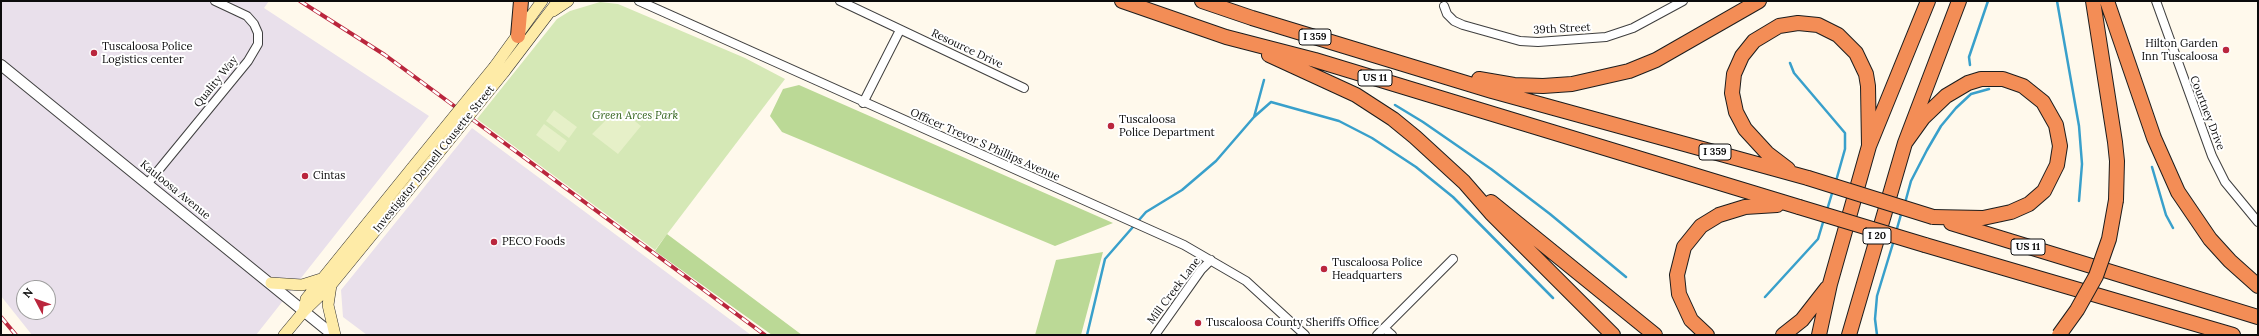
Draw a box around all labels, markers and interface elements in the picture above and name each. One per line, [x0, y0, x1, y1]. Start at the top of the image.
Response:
street label: 39th Street [1533, 21, 1591, 37]
street label: Resource Drive [929, 27, 1005, 71]
road number: I 359 [1299, 29, 1331, 45]
place label: Hilton Garden Inn Tuscaloosa [2141, 37, 2218, 63]
place label: Tuscaloosa Police Logistics center [102, 40, 192, 66]
marker: Hilton Garden Inn Tuscaloosa [2221, 45, 2231, 55]
marker: Tuscaloosa Police Logistics center [89, 48, 99, 58]
street label: Quality Way [191, 54, 241, 110]
road number: US 11 [1358, 70, 1392, 86]
street label: Courtney Drive [2187, 74, 2227, 152]
street label: Investigator Dornell Cousette Street [371, 83, 497, 235]
street label: Officer Trevor S Phillips Avenue [908, 106, 1062, 184]
park label: Green Arces Park [592, 109, 678, 123]
place label: Tuscaloosa Police Department [1119, 113, 1215, 139]
marker: Tuscaloosa Police Department [1106, 121, 1116, 131]
road number: I 359 [1699, 144, 1731, 160]
street label: Kauloosa Avenue [137, 158, 213, 222]
place label: Cintas [313, 169, 345, 183]
marker: Cintas [300, 171, 310, 181]
road number: I 20 [1863, 228, 1891, 244]
place label: PECO Foods [502, 235, 565, 249]
marker: PECO Foods [489, 237, 499, 247]
road number: US 11 [2011, 239, 2045, 255]
street label: Mill Creek Lane [1145, 255, 1203, 327]
place label: Tuscaloosa Police Headquarters [1332, 256, 1422, 282]
marker: Tuscaloosa Police Headquarters [1319, 264, 1329, 274]
north arrow [16, 280, 56, 320]
text: N [20, 285, 36, 301]
place label: Tuscaloosa County Sheriffs Office [1206, 316, 1379, 330]
marker: Tuscaloosa County Sheriffs Office [1193, 318, 1203, 328]

